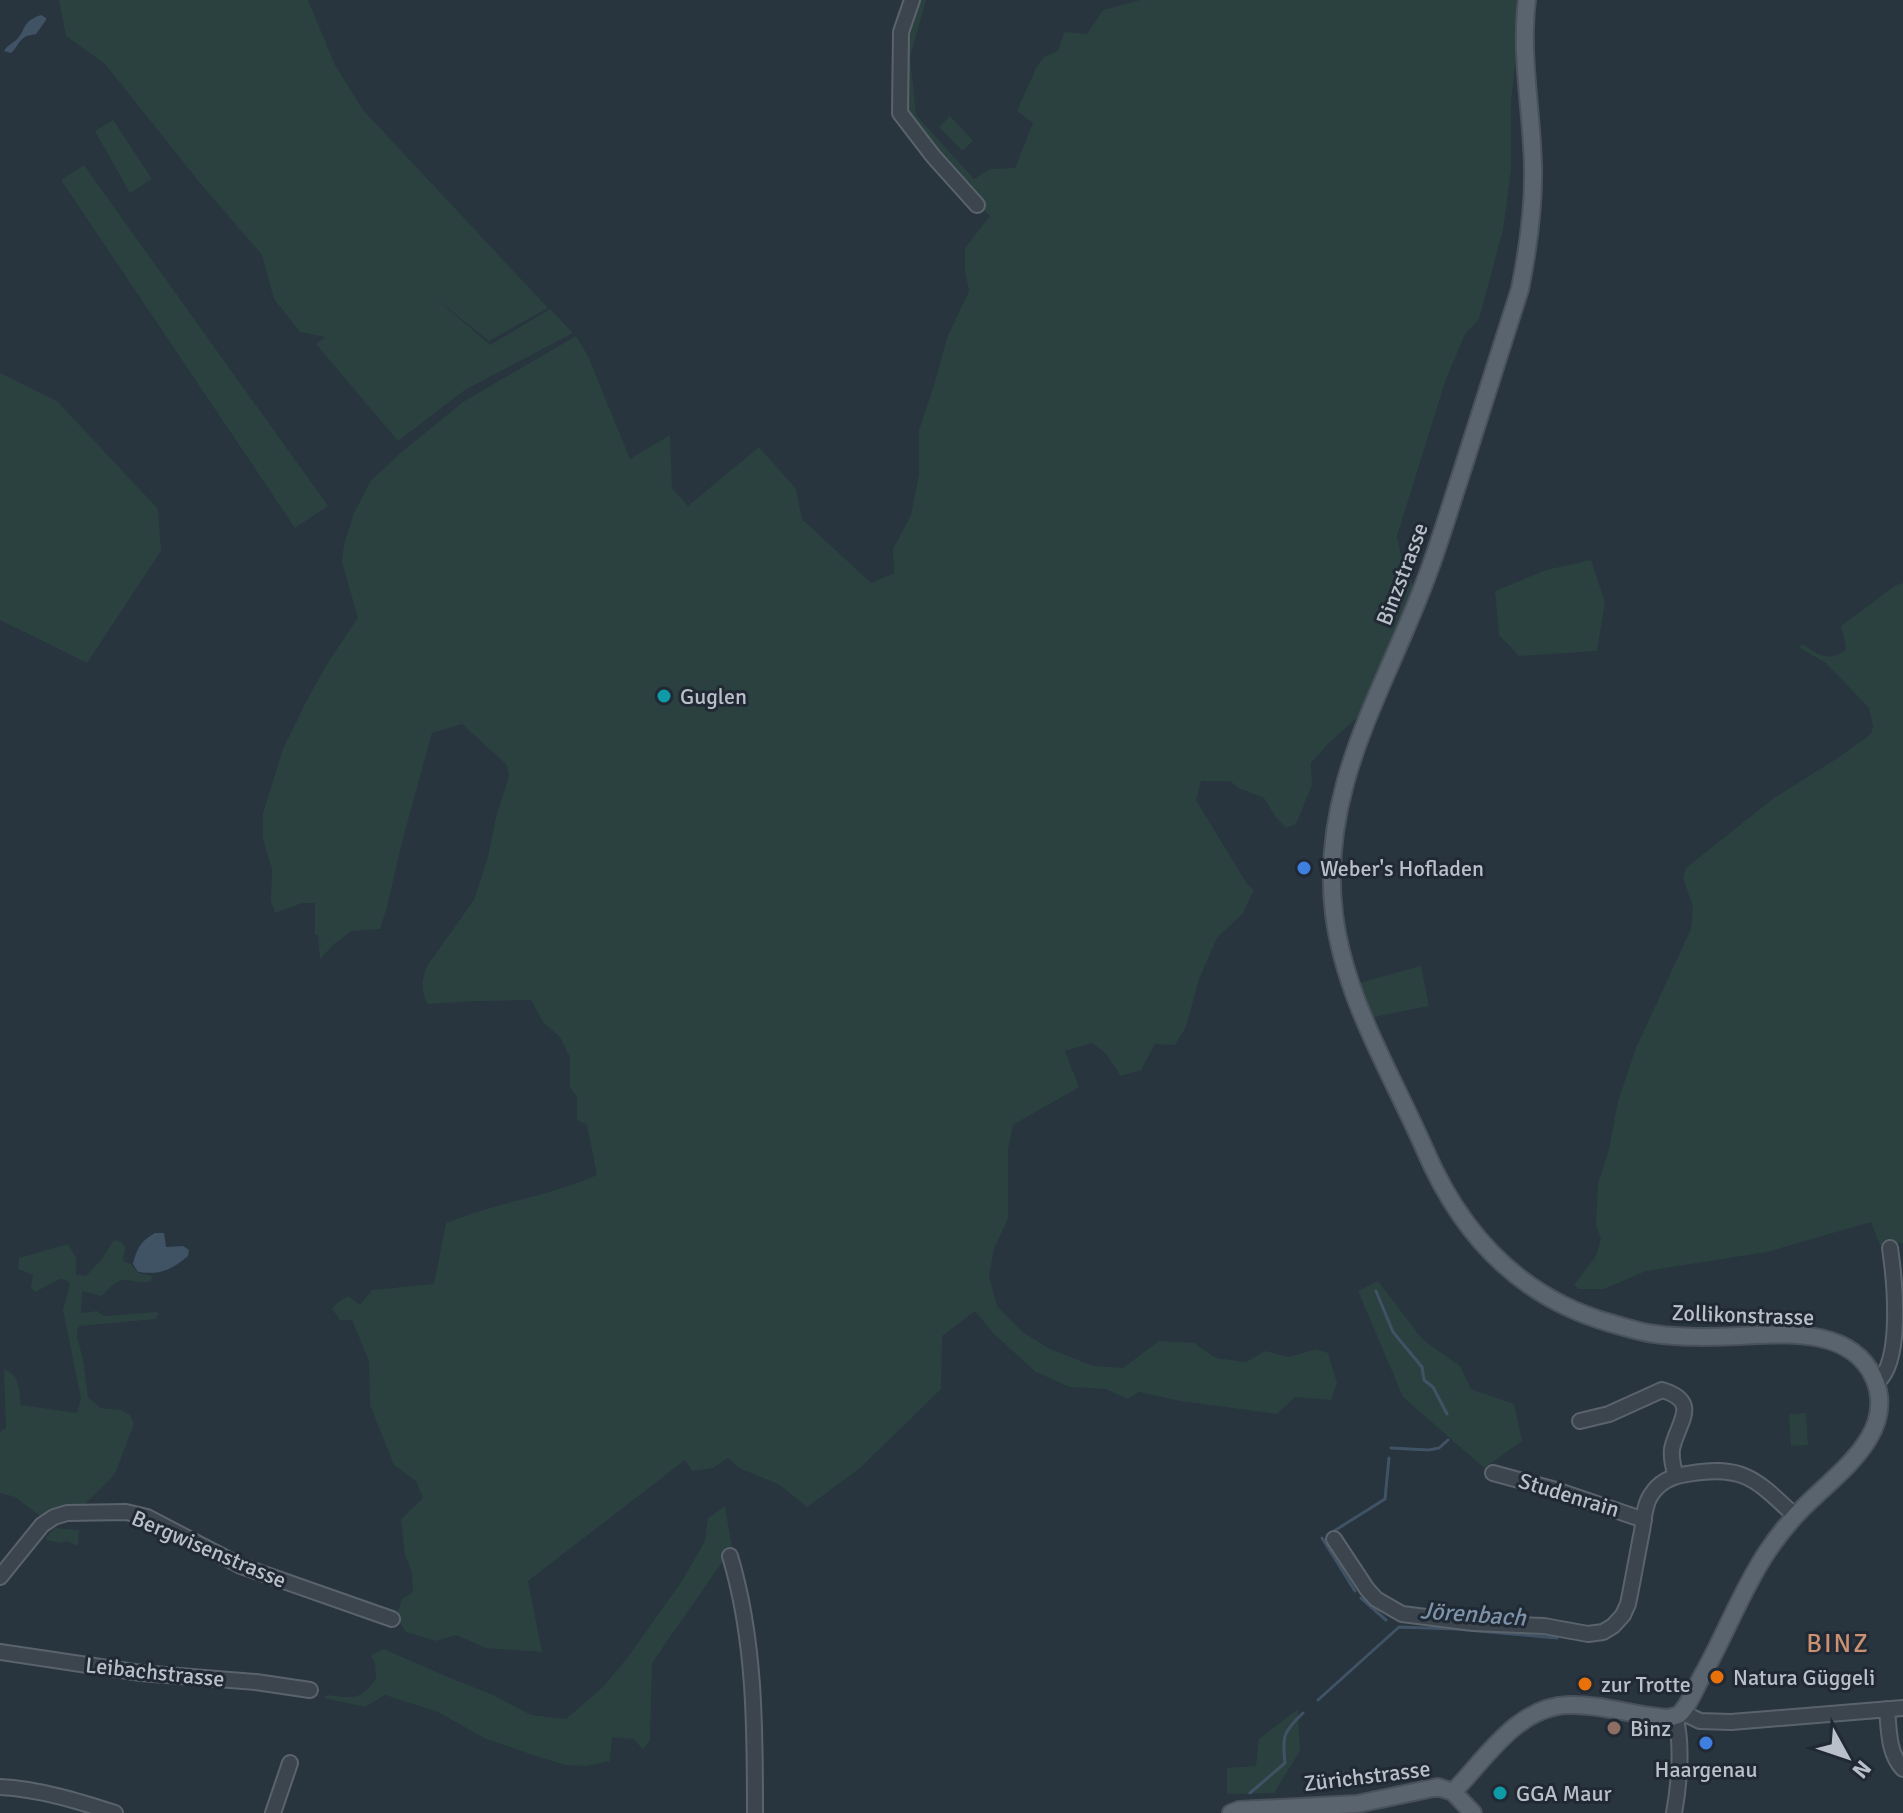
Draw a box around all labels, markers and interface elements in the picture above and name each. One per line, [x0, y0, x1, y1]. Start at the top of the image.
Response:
street label: Binzstrasse [1370, 519, 1434, 629]
place label: Guglen [680, 683, 747, 710]
marker: Guglen [655, 687, 673, 705]
place label: Weber's Hofladen [1320, 855, 1484, 882]
marker: Weber's Hofladen [1295, 859, 1313, 877]
street label: Zollikonstrasse [1671, 1299, 1815, 1331]
street label: Studenrain [1515, 1467, 1623, 1523]
street label: Bergwisenstrasse [128, 1504, 290, 1594]
water label: Jörenbach [1419, 1595, 1528, 1633]
district label: BINZ [1806, 1628, 1870, 1660]
street label: Leibachstrasse [84, 1651, 226, 1693]
place label: Natura Güggeli [1733, 1664, 1875, 1691]
marker: Natura Güggeli [1708, 1668, 1726, 1686]
place label: zur Trotte [1601, 1671, 1691, 1698]
marker: zur Trotte [1576, 1675, 1594, 1693]
place label: Binz [1630, 1715, 1671, 1742]
north arrow [1807, 1717, 1887, 1797]
marker: Binz [1605, 1719, 1623, 1737]
marker: Haargenau [1697, 1734, 1715, 1752]
street label: Zürichstrasse [1302, 1755, 1432, 1797]
text: N [1847, 1755, 1877, 1784]
place label: Haargenau [1655, 1756, 1757, 1783]
place label: GGA Maur [1516, 1780, 1612, 1807]
marker: GGA Maur [1491, 1784, 1509, 1802]

